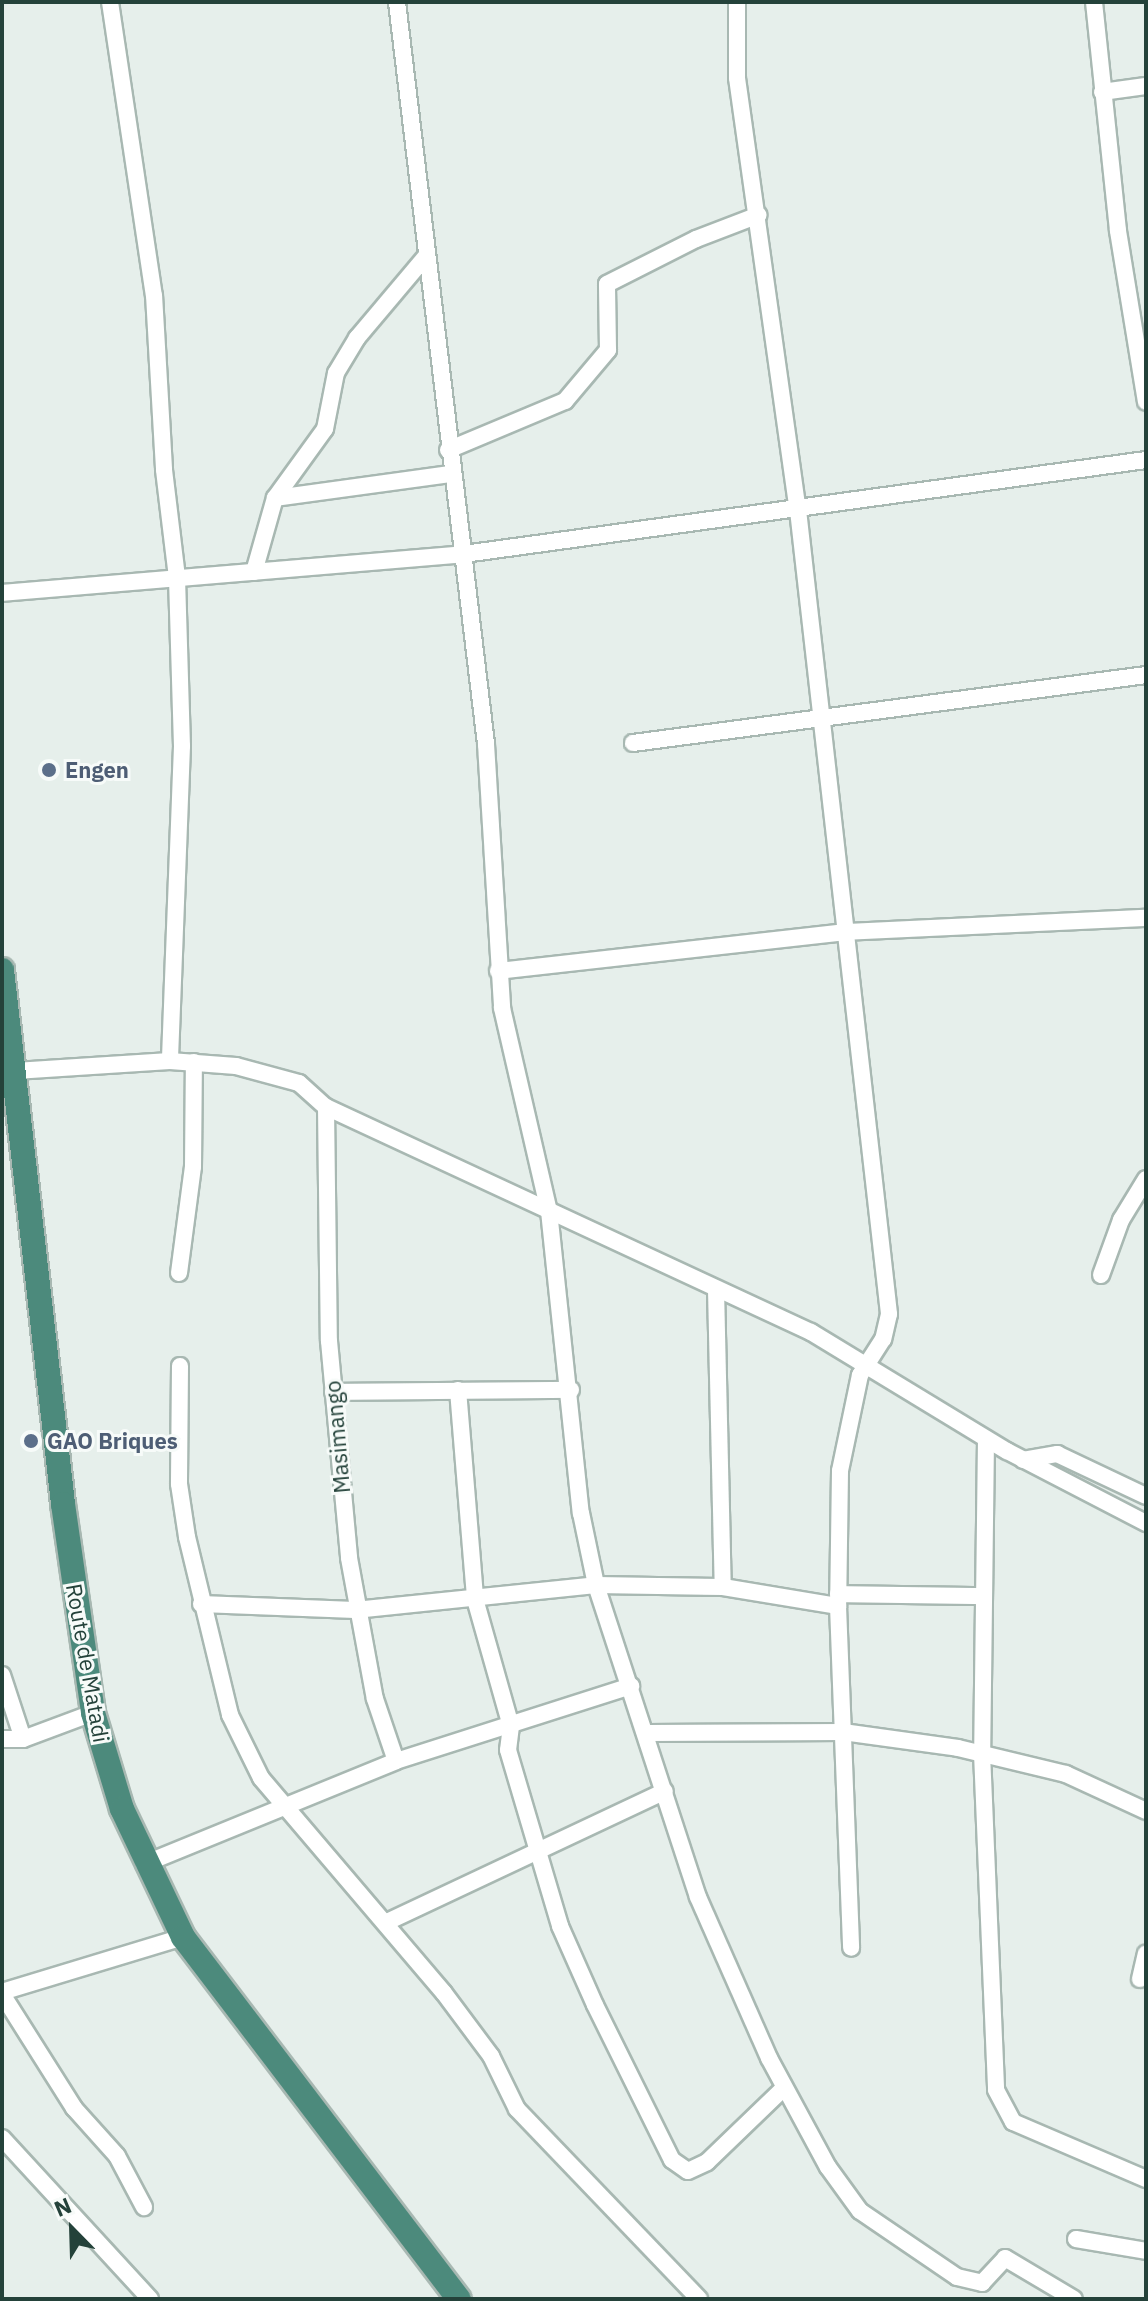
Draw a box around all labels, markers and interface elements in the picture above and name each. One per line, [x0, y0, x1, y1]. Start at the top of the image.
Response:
place label: Engen [65, 757, 129, 783]
marker: Engen [40, 761, 58, 779]
street label: Masimango [319, 1380, 355, 1494]
place label: GAO Briques [47, 1428, 178, 1454]
marker: GAO Briques [22, 1432, 40, 1450]
street label: Route de Matadi [61, 1582, 115, 1744]
north arrow [32, 2189, 112, 2269]
text: N [49, 2190, 75, 2223]

